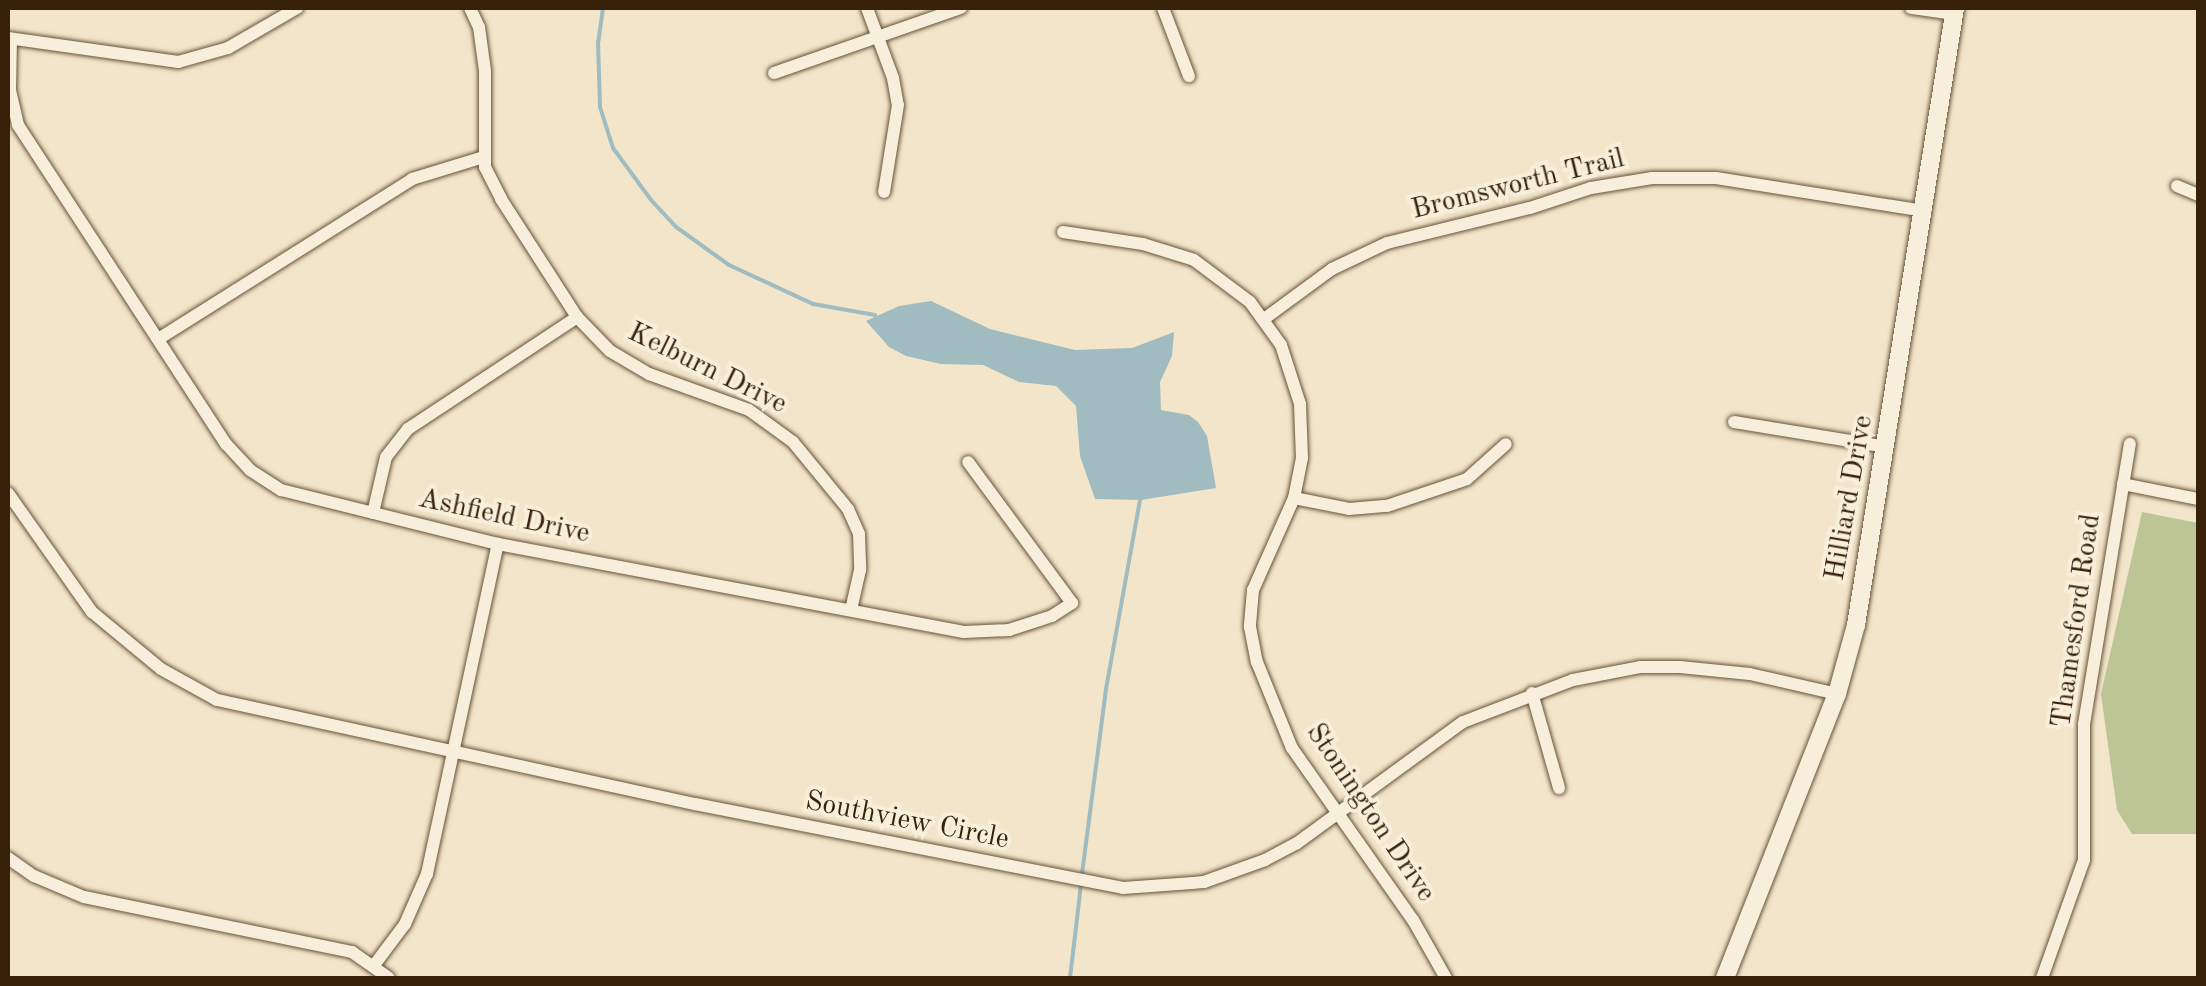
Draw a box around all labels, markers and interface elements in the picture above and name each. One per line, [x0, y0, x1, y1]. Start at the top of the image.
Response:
street label: Bromsworth Trail [1408, 142, 1628, 228]
street label: Kelburn Drive [622, 316, 792, 422]
street label: Hilliard Drive [1819, 413, 1881, 583]
street label: Ashfield Drive [416, 483, 592, 551]
street label: Thamesford Road [2045, 512, 2109, 730]
street label: Stonington Drive [1298, 717, 1442, 909]
street label: Southview Circle [802, 785, 1012, 857]

